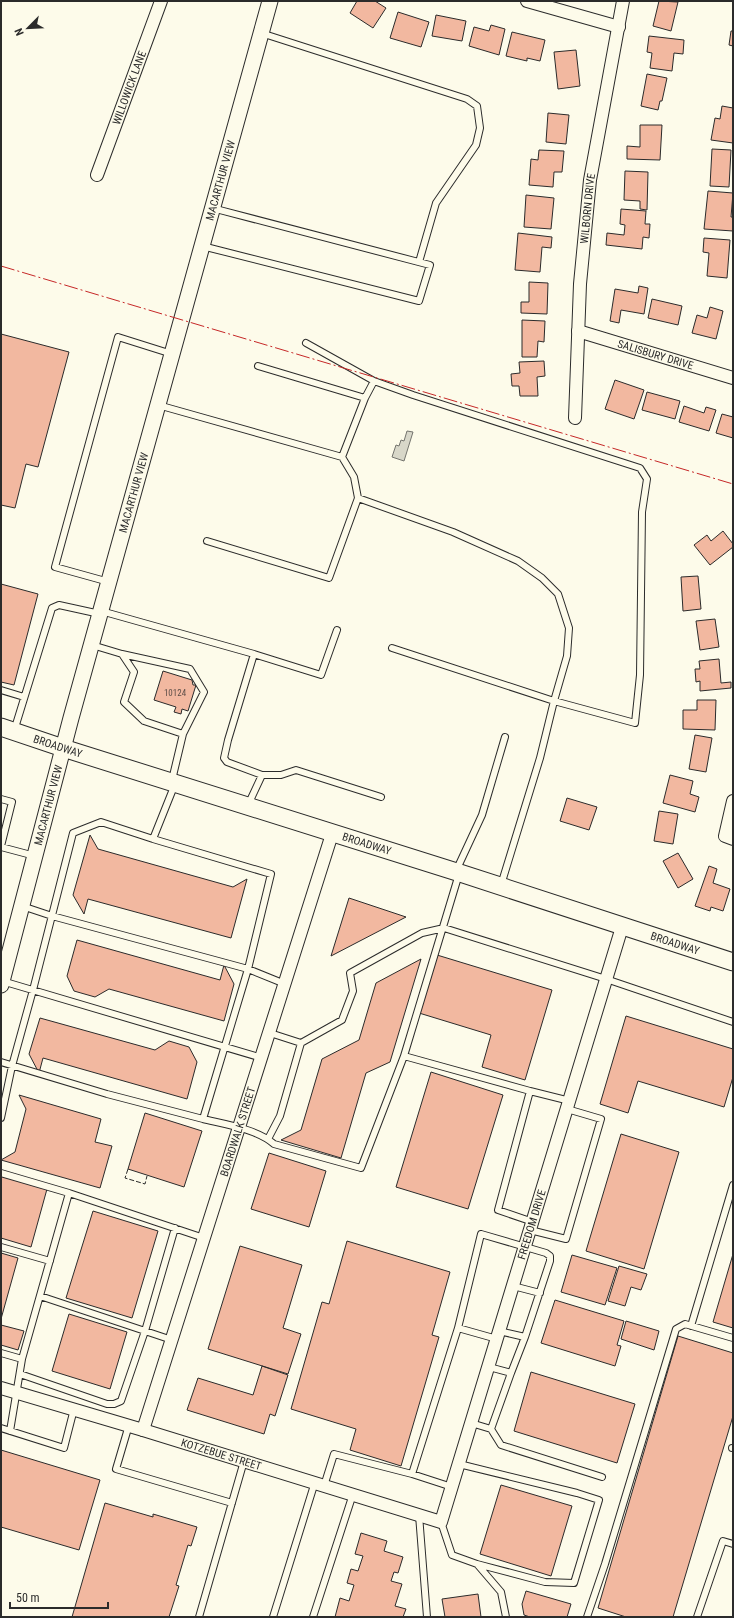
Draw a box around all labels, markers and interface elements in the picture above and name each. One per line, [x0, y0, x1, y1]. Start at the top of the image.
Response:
north arrow [8, 8, 48, 48]
text: N [12, 26, 27, 38]
street label: WILLOWICK LANE [110, 49, 149, 127]
street label: MACARTHUR VIEW [203, 138, 238, 222]
street label: WILBORN DRIVE [578, 172, 598, 244]
street label: SALISBURY DRIVE [616, 337, 695, 373]
street label: MACARTHUR VIEW [117, 451, 152, 534]
house number: 10124 [164, 688, 187, 698]
street label: BROADWAY [32, 732, 84, 761]
street label: MACARTHUR VIEW [32, 763, 66, 847]
street label: BROADWAY [341, 830, 393, 858]
street label: BROADWAY [649, 930, 701, 958]
street label: BOARDWALK STREET [218, 1085, 258, 1178]
street label: FREEDOM DRIVE [515, 1188, 549, 1261]
street label: KOTZEBUE STREET [179, 1436, 263, 1473]
scale bar [10, 1584, 108, 1610]
text: 50 m [16, 1591, 40, 1605]

